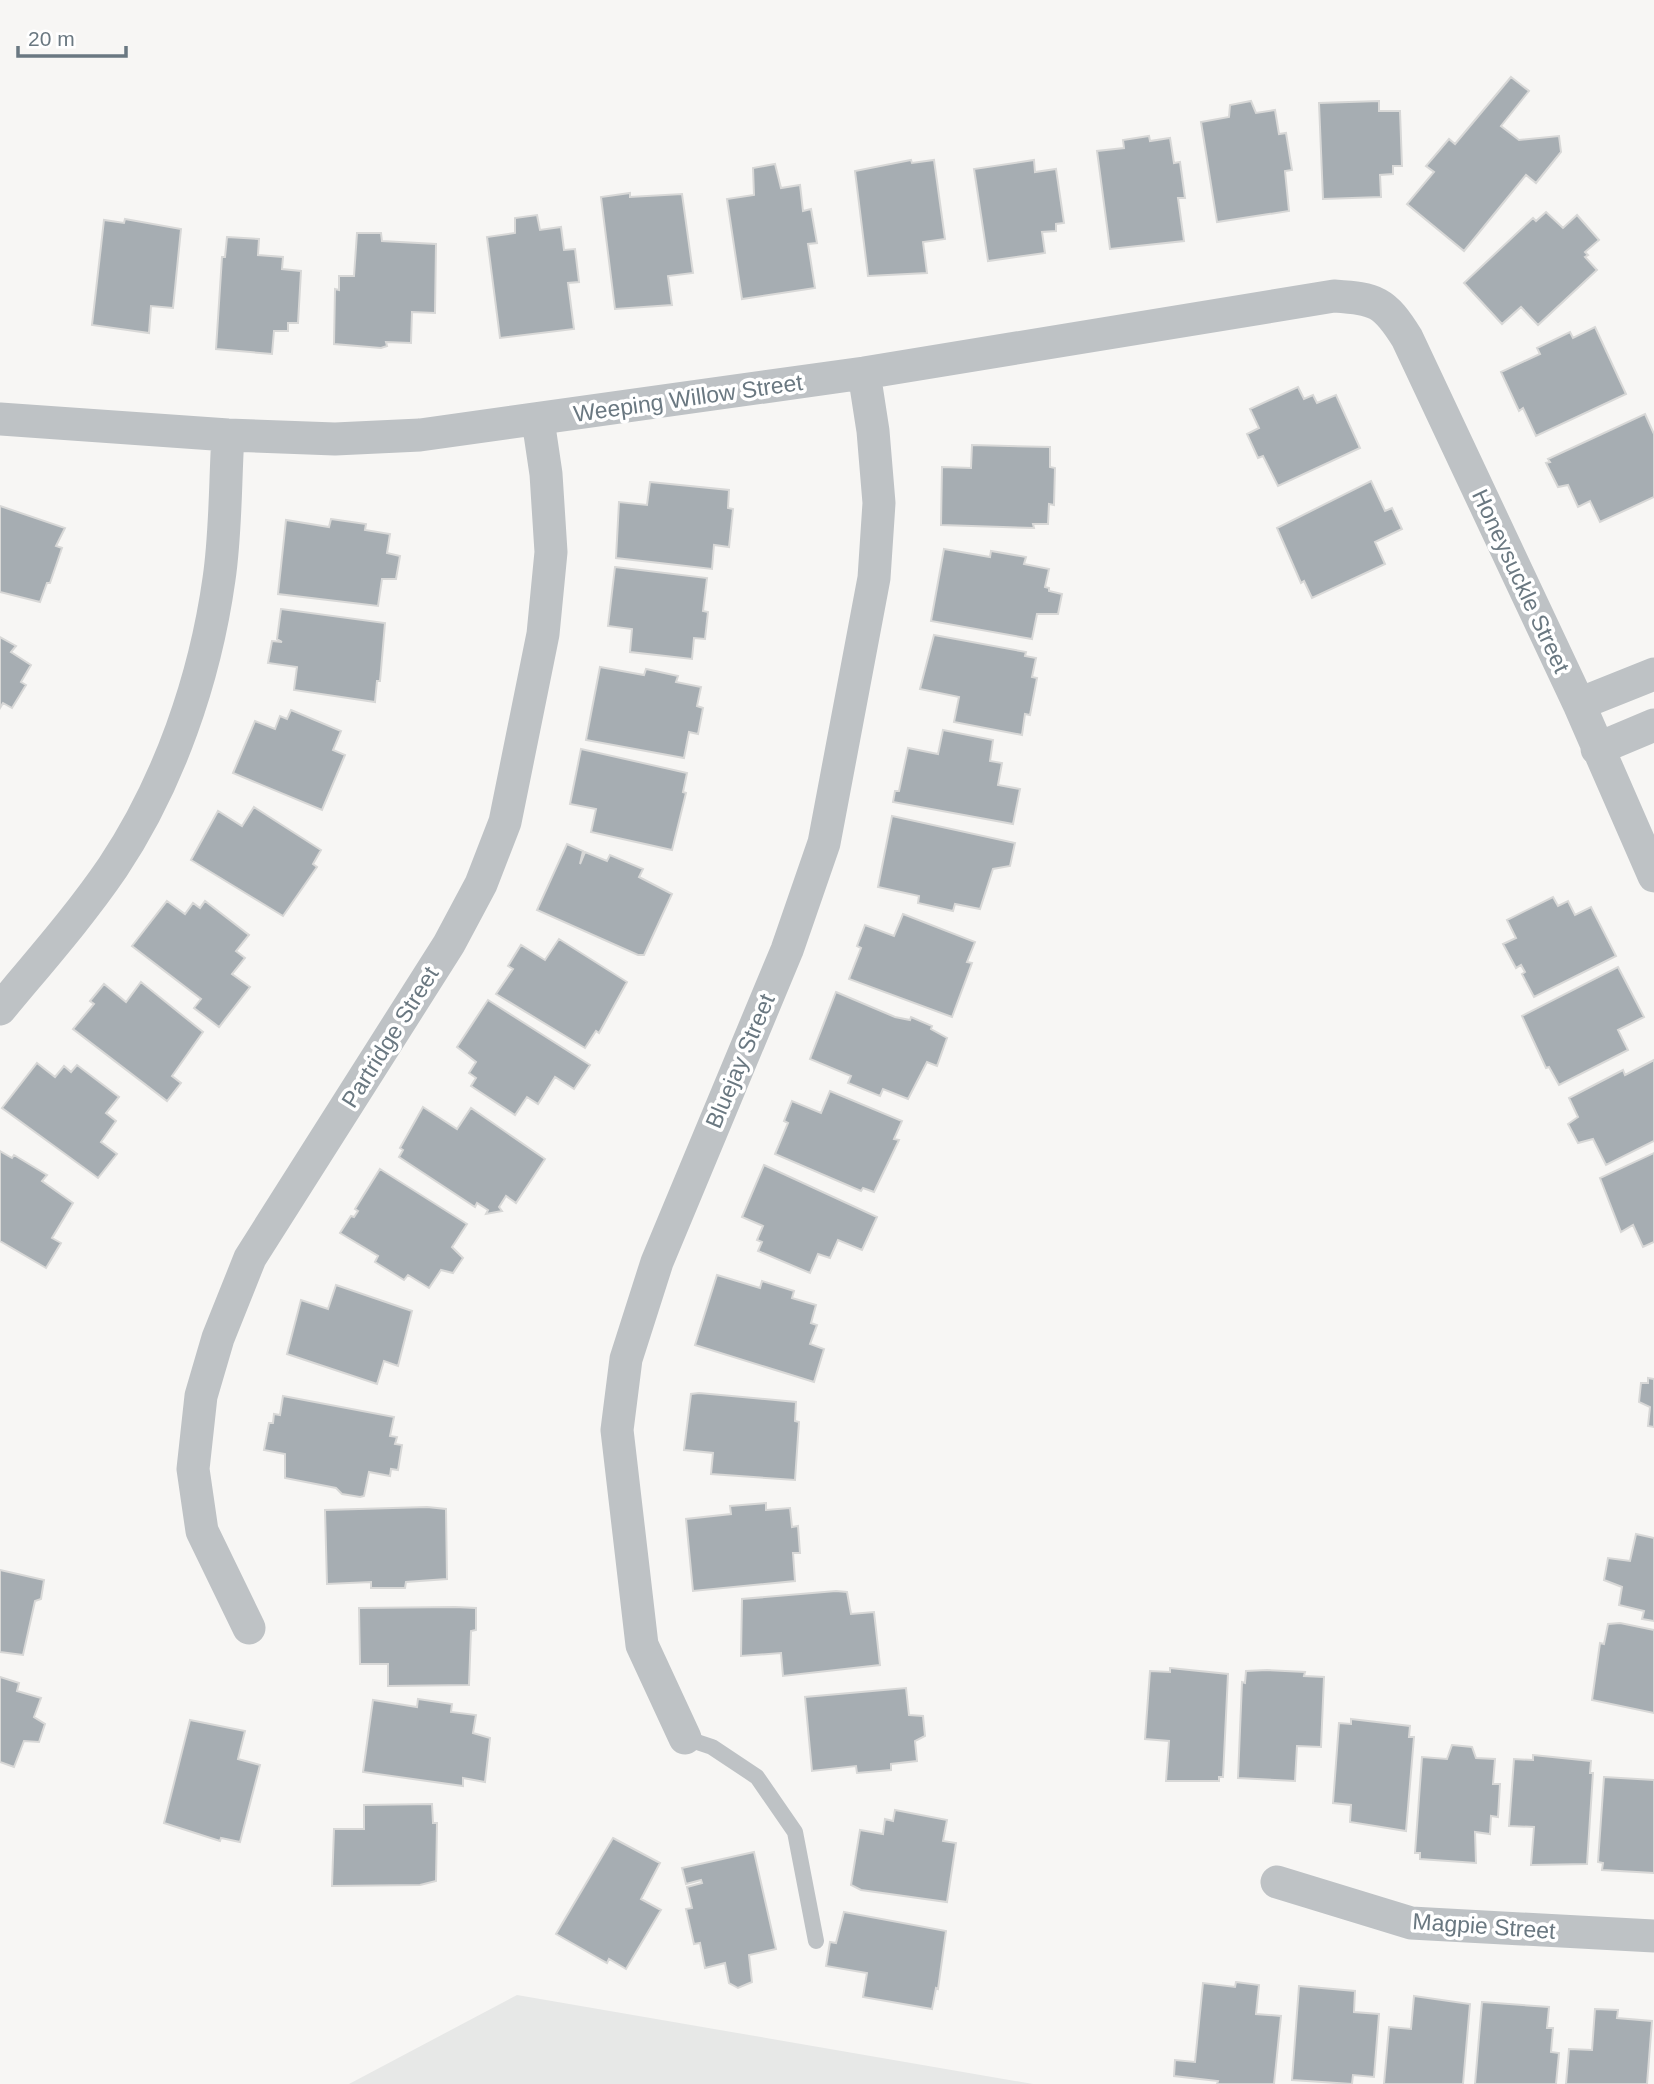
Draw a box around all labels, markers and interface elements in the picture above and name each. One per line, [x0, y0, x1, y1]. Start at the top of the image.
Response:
scale bar [18, 14, 126, 58]
text: 20 m [28, 27, 75, 50]
street label: Weeping Willow Street [572, 369, 805, 427]
street label: Honeysuckle Street [1467, 485, 1575, 677]
street label: Partridge Street [336, 961, 444, 1112]
street label: Bluejay Street [700, 989, 780, 1132]
street label: Magpie Street [1412, 1908, 1557, 1944]

